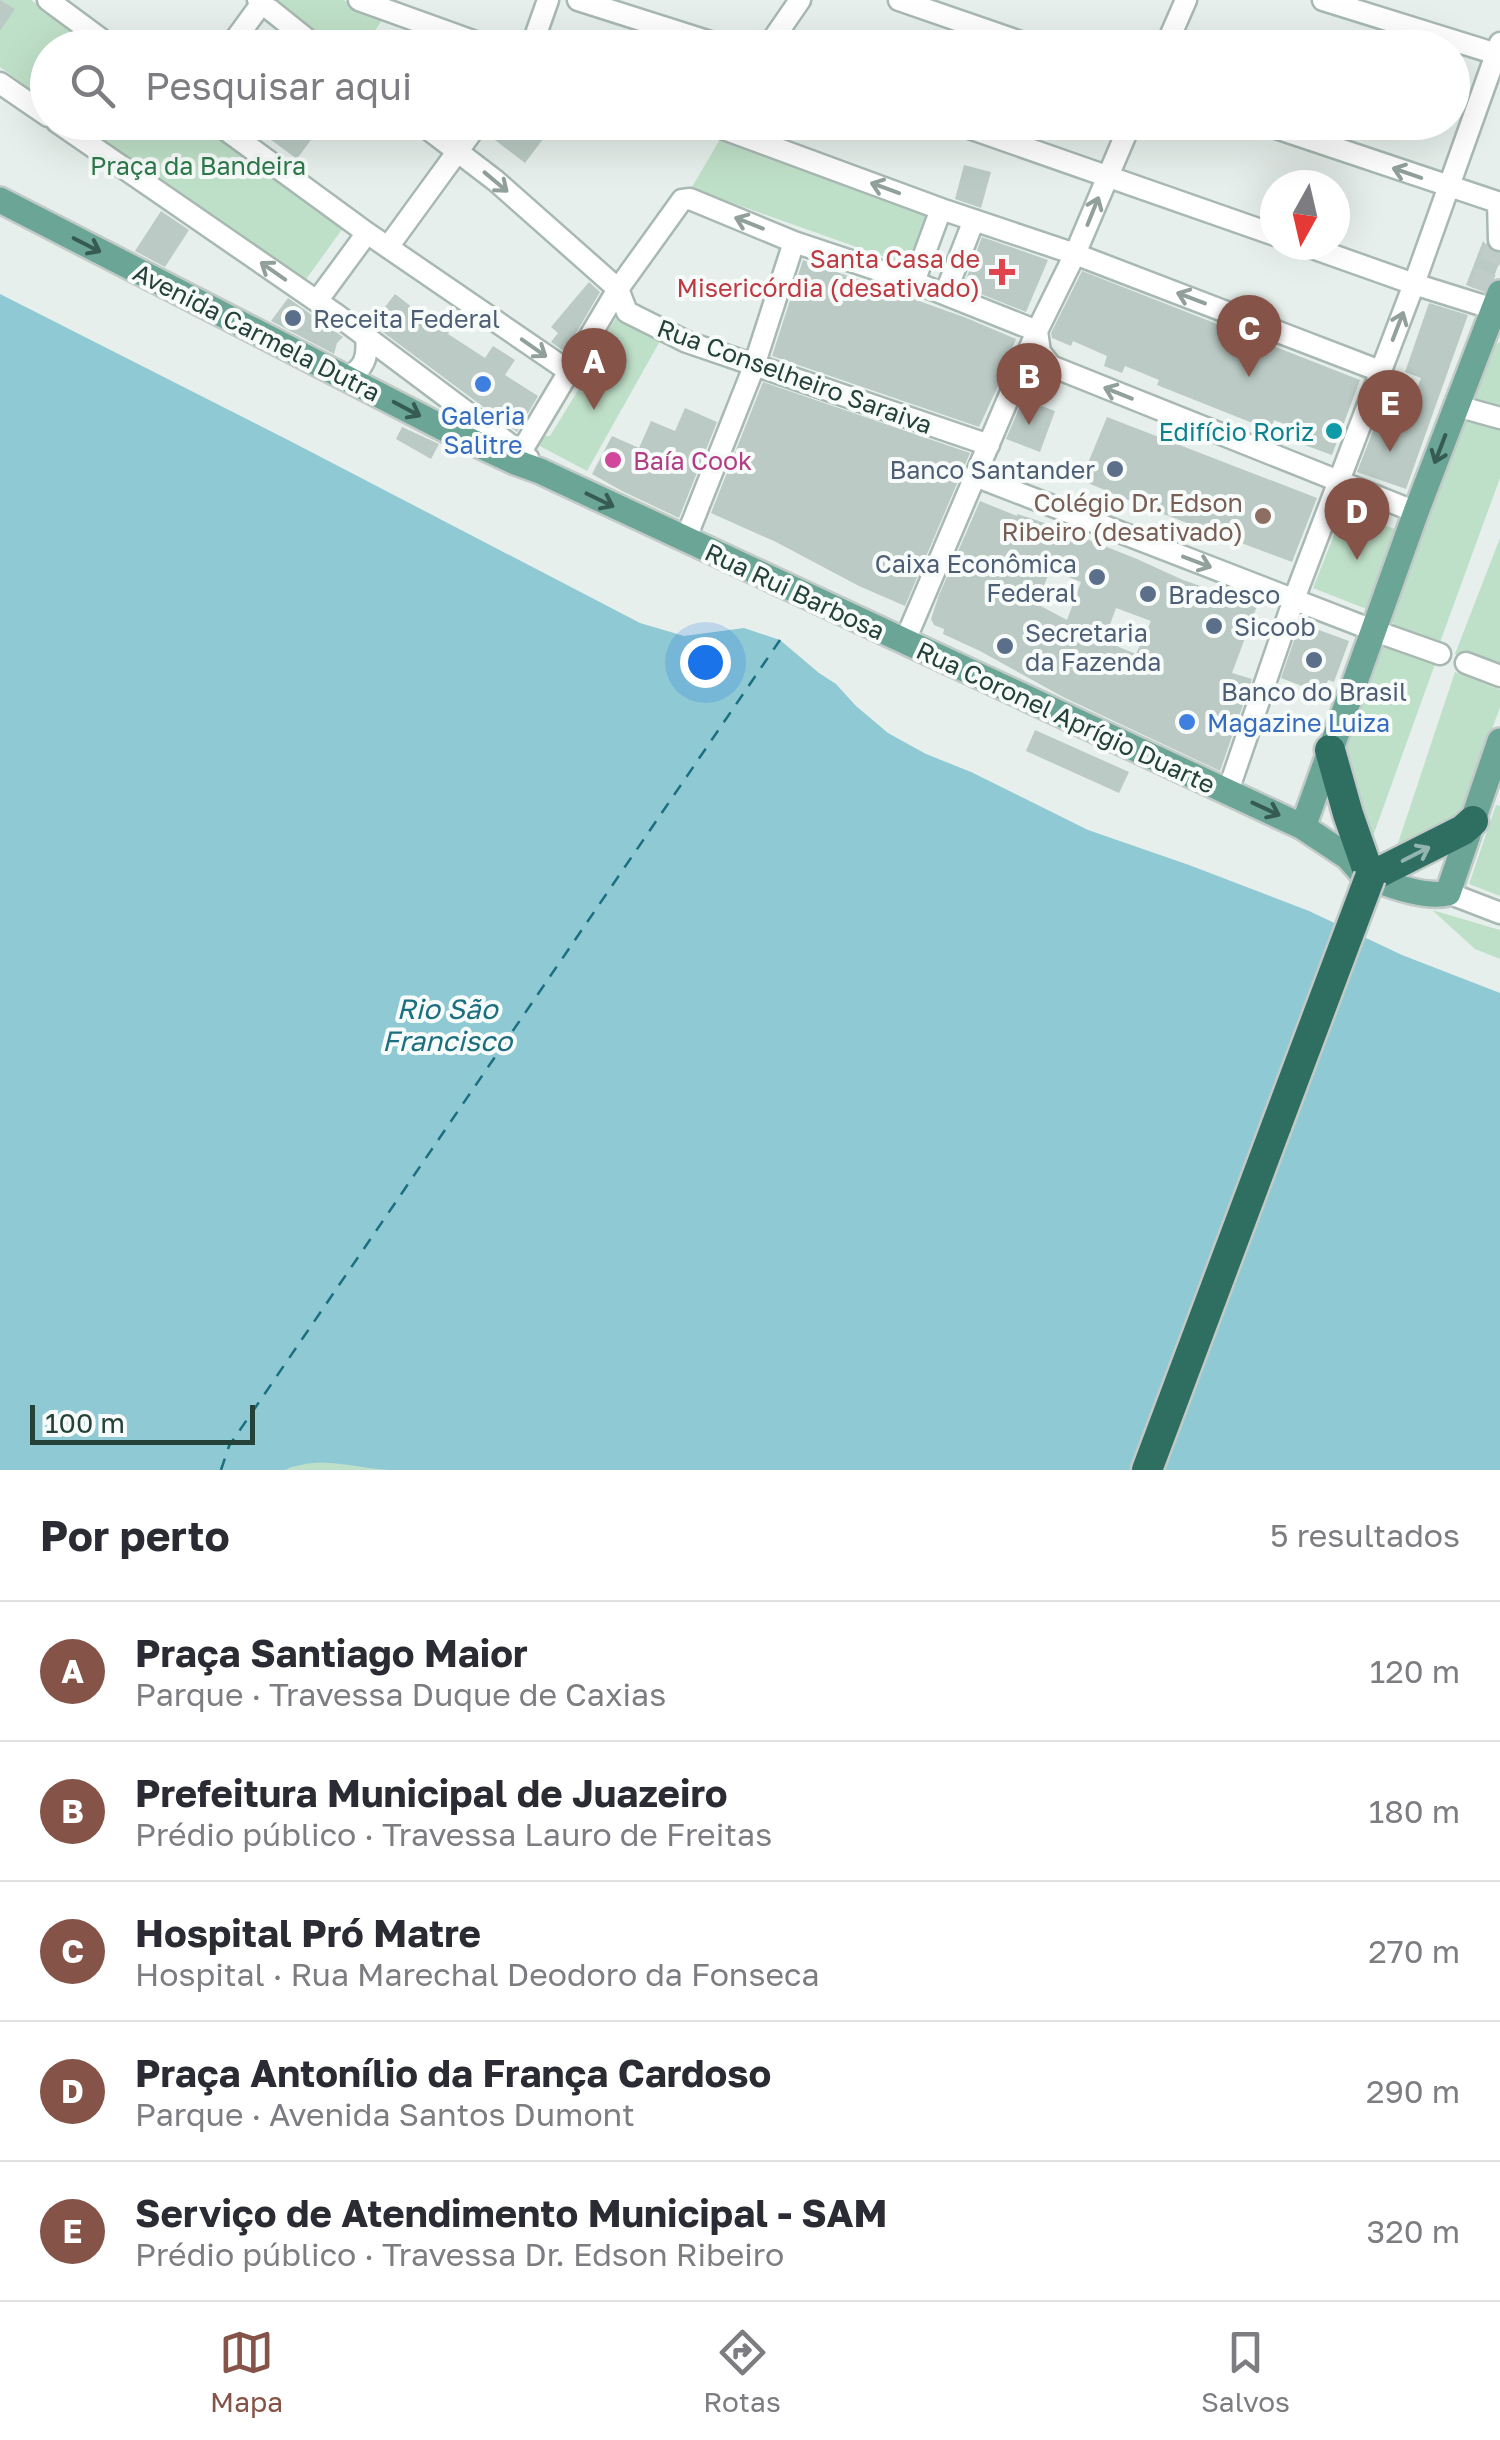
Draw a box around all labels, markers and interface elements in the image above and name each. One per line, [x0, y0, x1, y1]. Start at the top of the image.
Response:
search box [30, 30, 1470, 140]
icon: search [65, 58, 120, 113]
text: Pesquisar aqui [145, 63, 412, 108]
park label: Praça da Bandeira [90, 150, 306, 181]
one-way arrow [1392, 163, 1424, 181]
north arrow [1260, 170, 1350, 260]
one-way arrow [483, 171, 509, 193]
one-way arrow [871, 178, 902, 196]
one-way arrow [1085, 196, 1103, 227]
one-way arrow [734, 213, 765, 231]
one-way arrow [71, 236, 101, 255]
place label: Santa Casa de Misericórdia (desativado) [677, 243, 980, 303]
street label: Avenida Carmela Dutra [128, 256, 386, 408]
marker: Santa Casa de Misericórdia (desativado) [989, 259, 1015, 285]
one-way arrow [259, 260, 287, 281]
one-way arrow [1176, 288, 1207, 306]
pin: C [1216, 294, 1282, 377]
place label: Receita Federal [313, 303, 500, 334]
marker: Receita Federal [282, 307, 304, 329]
one-way arrow [1390, 311, 1408, 341]
street label: Rua Conselheiro Saraiva [653, 312, 937, 440]
pin: A [562, 328, 626, 410]
one-way arrow [520, 337, 548, 358]
pin: B [996, 342, 1062, 425]
pin: E [1358, 370, 1422, 452]
marker: Galeria Salitre [472, 373, 494, 395]
one-way arrow [1103, 382, 1134, 400]
one-way arrow [392, 400, 421, 419]
place label: Galeria Salitre [441, 400, 525, 460]
place label: Edifício Roriz [1159, 416, 1314, 447]
marker: Edifício Roriz [1323, 420, 1345, 442]
one-way arrow [1430, 434, 1448, 464]
place label: Baía Cook [633, 445, 752, 476]
marker: Baía Cook [602, 449, 624, 471]
place label: Banco Santander [889, 454, 1095, 485]
marker: Banco Santander [1104, 458, 1126, 480]
pin: D [1324, 478, 1390, 560]
place label: Colégio Dr. Edson Ribeiro (desativado) [1002, 487, 1243, 547]
one-way arrow [585, 492, 615, 511]
marker: Colégio Dr. Edson Ribeiro (desativado) [1252, 505, 1274, 527]
street label: Rua Rui Barbosa [700, 536, 890, 646]
place label: Caixa Econômica Federal [875, 548, 1077, 608]
one-way arrow [1180, 554, 1211, 572]
marker: Caixa Econômica Federal [1086, 566, 1108, 588]
place label: Bradesco [1168, 579, 1280, 610]
marker: Bradesco [1137, 583, 1159, 605]
place label: Sicoob [1234, 611, 1316, 642]
marker: Sicoob [1203, 615, 1225, 637]
place label: Secretaria da Fazenda [1025, 617, 1161, 677]
street label: Rua Coronel Aprígio Duarte [912, 634, 1220, 800]
marker: Secretaria da Fazenda [994, 635, 1016, 657]
your location [680, 637, 731, 688]
marker: Banco do Brasil [1303, 649, 1325, 671]
place label: Banco do Brasil [1221, 676, 1407, 707]
place label: Magazine Luiza [1207, 707, 1390, 738]
marker: Magazine Luiza [1176, 711, 1198, 733]
one-way arrow [1250, 801, 1280, 820]
one-way arrow [1401, 843, 1431, 862]
water label: Rio São Francisco [382, 992, 514, 1057]
scale bar [30, 1400, 255, 1444]
text: 100 m [45, 1406, 125, 1439]
text: Por perto [40, 1510, 230, 1560]
text: 5 resultados [1270, 1516, 1460, 1554]
text: Praça Santiago Maior [135, 1630, 528, 1675]
text: A [61, 1652, 84, 1690]
text: 120 m [1370, 1652, 1460, 1690]
text: Parque · Travessa Duque de Caxias [135, 1675, 666, 1713]
text: Prefeitura Municipal de Juazeiro [135, 1770, 728, 1815]
text: B [61, 1792, 84, 1830]
text: 180 m [1369, 1792, 1460, 1830]
text: Prédio público · Travessa Lauro de Freitas [135, 1815, 772, 1853]
text: Hospital Pró Matre [135, 1910, 481, 1955]
text: C [61, 1932, 84, 1970]
text: 270 m [1368, 1932, 1460, 1970]
text: Hospital · Rua Marechal Deodoro da Fonseca [135, 1955, 820, 1993]
text: Praça Antonílio da França Cardoso [135, 2050, 771, 2095]
text: D [61, 2072, 84, 2110]
text: 290 m [1366, 2072, 1460, 2110]
text: Parque · Avenida Santos Dumont [135, 2095, 635, 2133]
text: Serviço de Atendimento Municipal - SAM [135, 2190, 887, 2235]
text: E [63, 2212, 82, 2250]
text: 320 m [1367, 2212, 1460, 2250]
text: Prédio público · Travessa Dr. Edson Ribeiro [135, 2235, 784, 2273]
tab: Mapa [210, 2325, 283, 2418]
tab: Rotas [703, 2325, 781, 2418]
tab: Salvos [1201, 2325, 1290, 2418]

